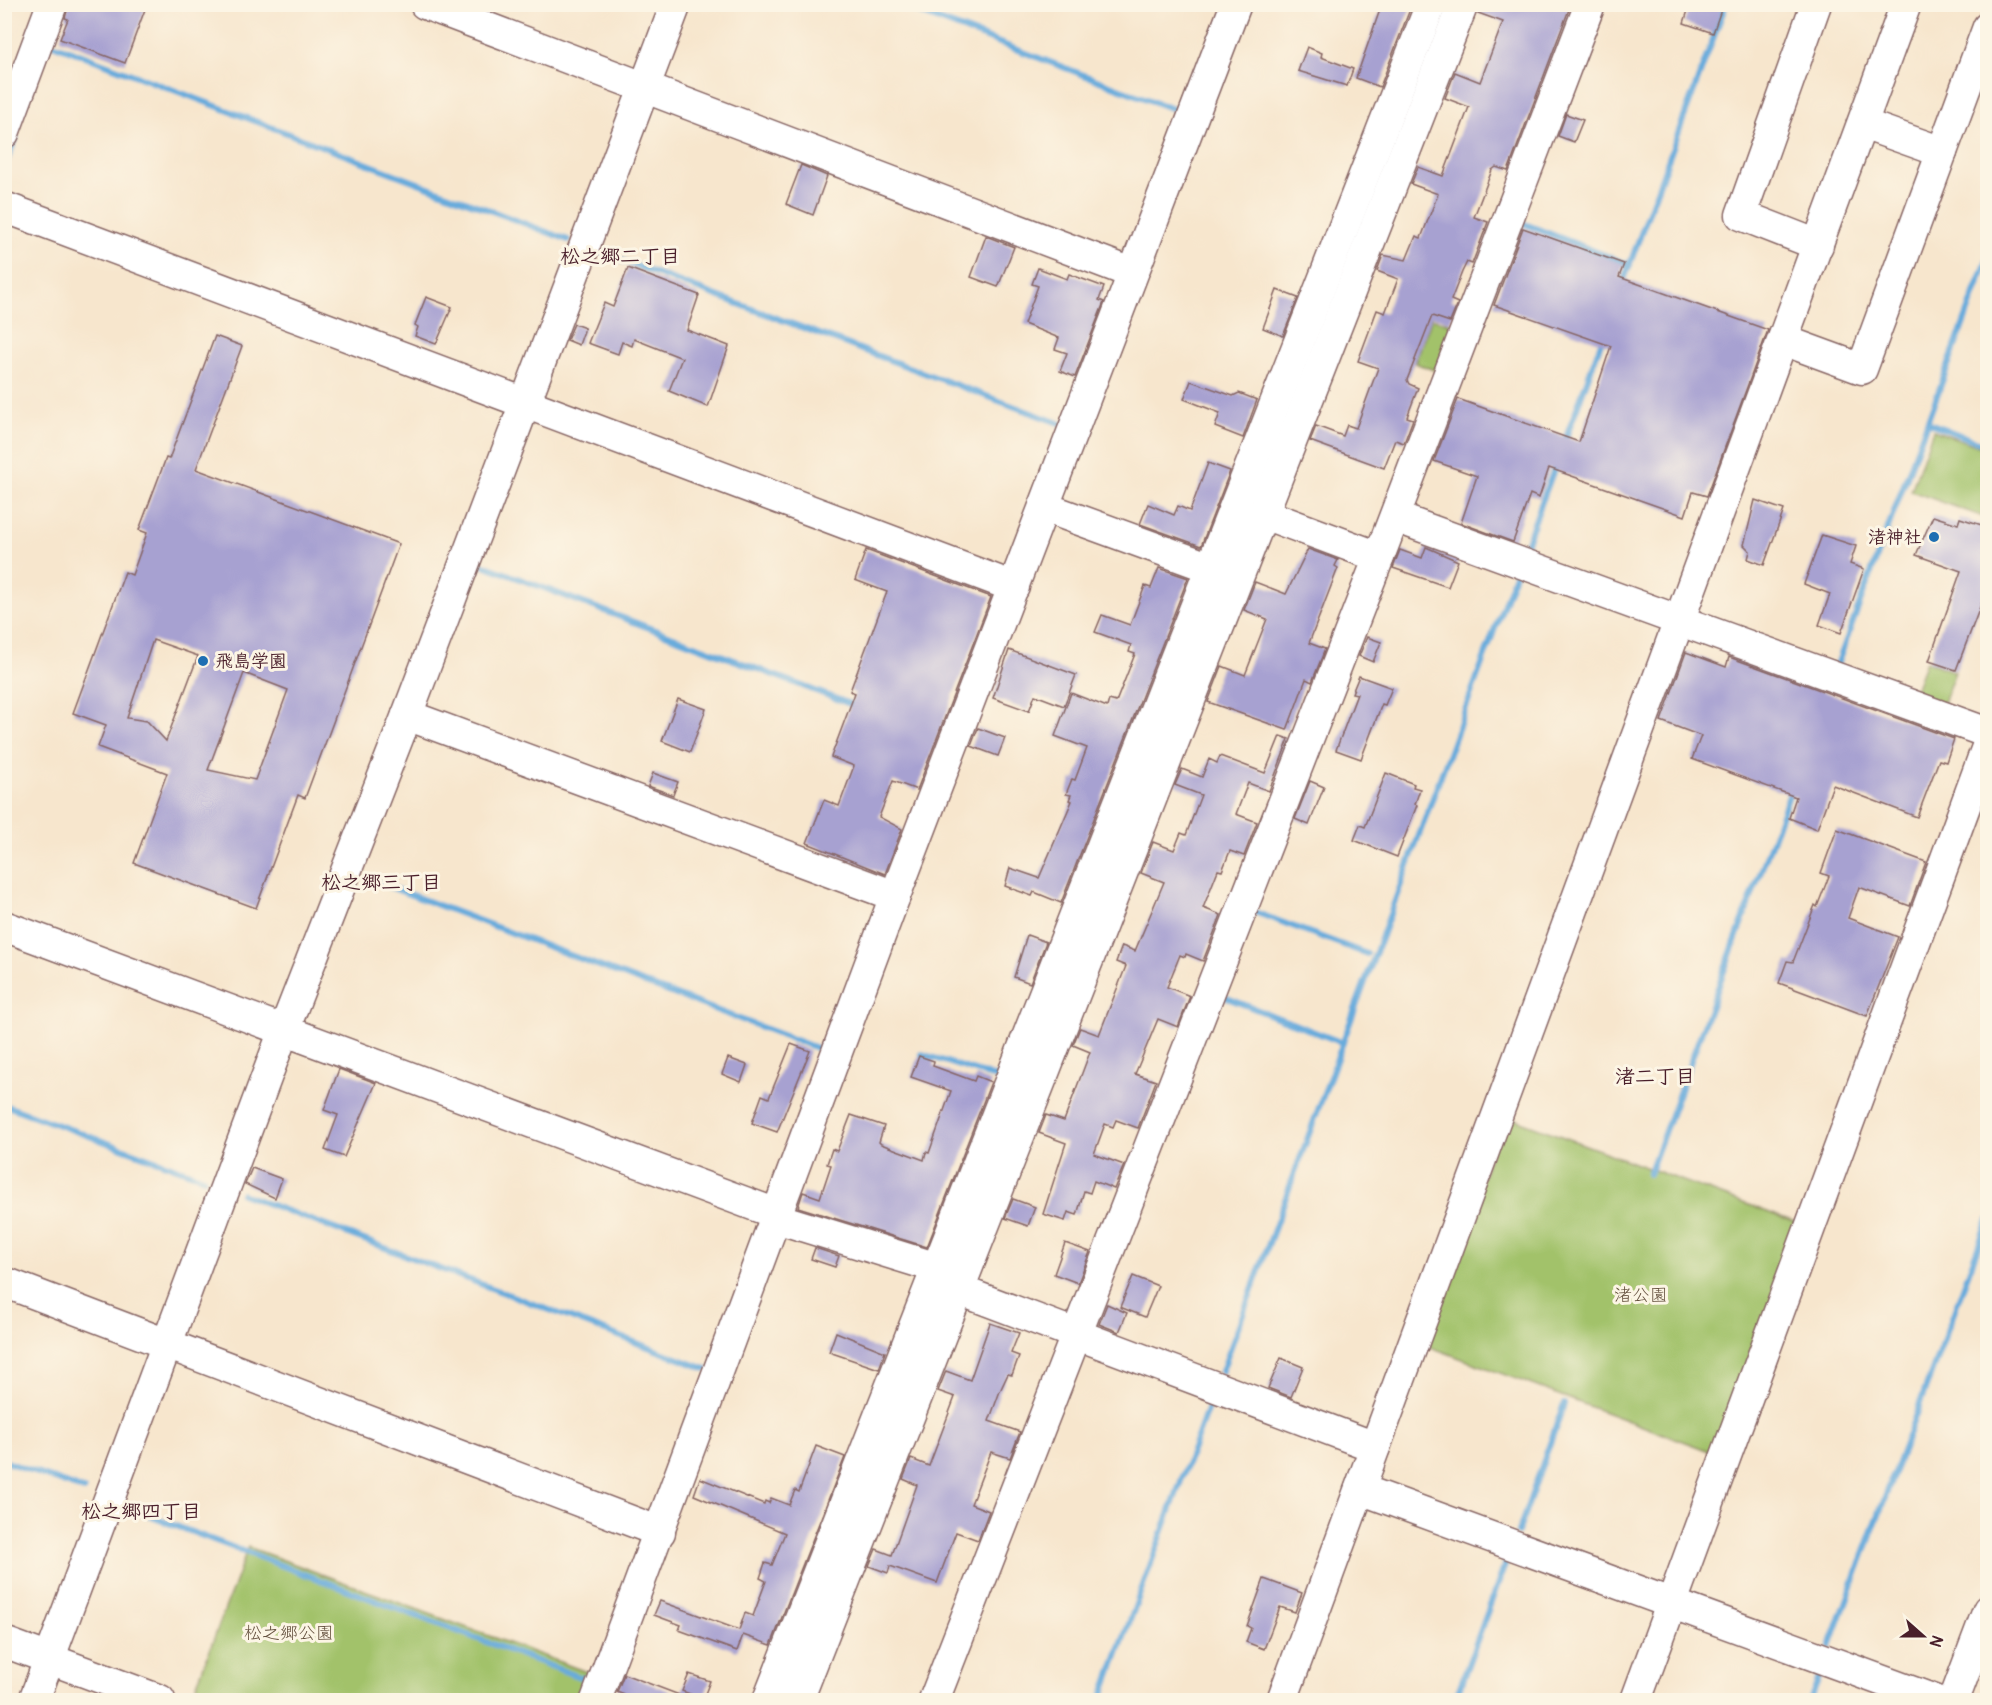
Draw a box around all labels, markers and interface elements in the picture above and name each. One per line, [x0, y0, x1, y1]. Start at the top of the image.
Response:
district label: 松之郷二丁目 [560, 244, 680, 269]
place label: 渚神社 [1868, 526, 1922, 549]
marker: 渚神社 [1927, 530, 1941, 544]
place label: 飛島学園 [215, 650, 287, 673]
marker: 飛島学園 [196, 654, 210, 668]
district label: 松之郷三丁目 [321, 870, 441, 895]
district label: 渚二丁目 [1615, 1064, 1695, 1089]
park label: 渚公園 [1614, 1284, 1668, 1307]
district label: 松之郷四丁目 [81, 1499, 201, 1524]
north arrow [1893, 1606, 1953, 1666]
park label: 松之郷公園 [244, 1622, 334, 1645]
text: N [1925, 1632, 1947, 1650]

